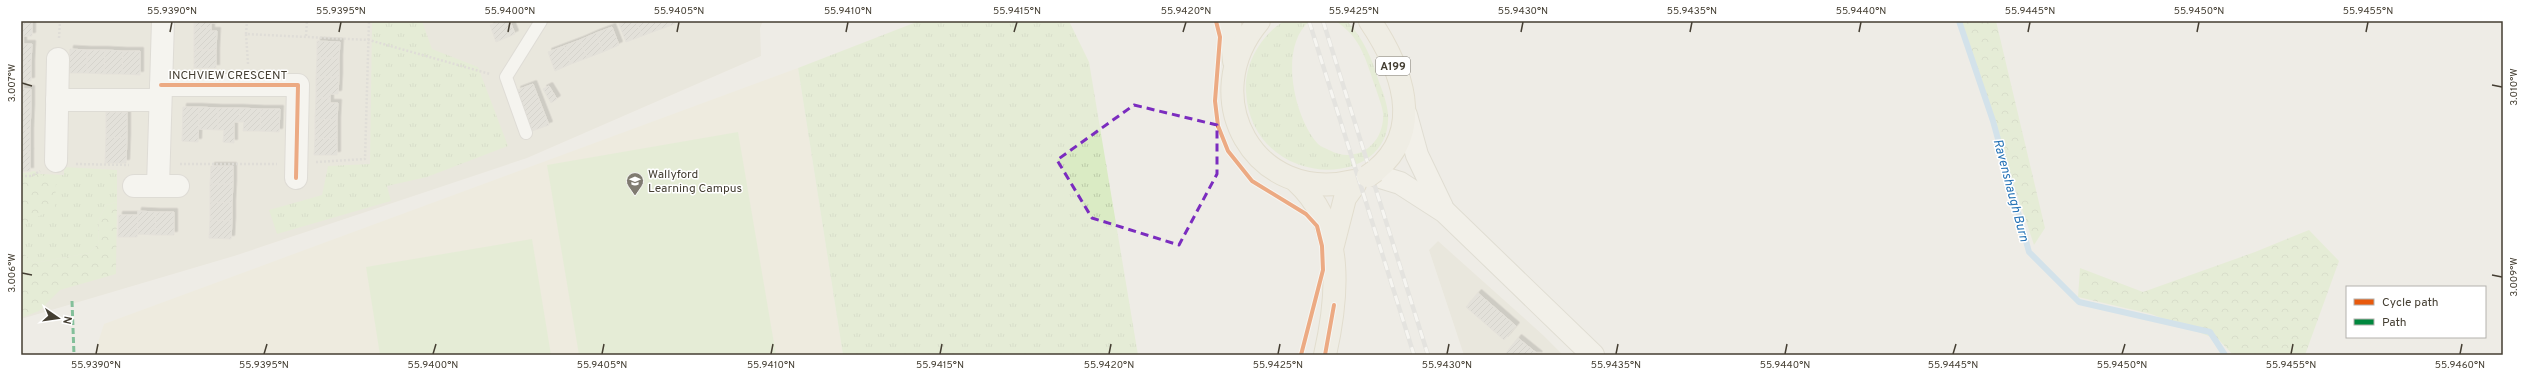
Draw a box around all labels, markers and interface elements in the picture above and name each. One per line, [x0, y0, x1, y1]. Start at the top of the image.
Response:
text: 55.9390°N [147, 5, 197, 18]
text: 55.9395°N [316, 5, 366, 18]
text: 55.9400°N [485, 5, 535, 18]
text: 55.9405°N [654, 5, 704, 18]
text: 55.9410°N [824, 5, 872, 18]
text: 55.9415°N [993, 5, 1041, 18]
text: 55.9420°N [1161, 5, 1211, 18]
text: 55.9425°N [1329, 5, 1379, 18]
text: 55.9430°N [1498, 5, 1548, 18]
text: 55.9435°N [1667, 5, 1717, 18]
text: 55.9440°N [1836, 5, 1886, 18]
text: 55.9445°N [2005, 5, 2055, 18]
text: 55.9450°N [2174, 5, 2224, 18]
text: 55.9455°N [2343, 5, 2393, 18]
road number: A199 [1376, 57, 1410, 75]
text: 3.007°W [6, 64, 19, 102]
street label: INCHVIEW CRESCENT [169, 68, 287, 84]
text: 3.010°W [2508, 68, 2521, 106]
water label: Ravenshaugh Burn [1989, 137, 2031, 244]
place label: Wallyford Learning Campus [648, 167, 742, 197]
school or university icon: Wallyford Learning Campus [625, 171, 645, 196]
text: 3.006°W [6, 253, 19, 293]
text: 3.009°W [2508, 257, 2521, 297]
legend [2346, 286, 2486, 338]
text: Cycle path [2382, 295, 2439, 311]
north arrow [38, 298, 78, 338]
text: N [59, 315, 74, 325]
text: Path [2382, 315, 2407, 331]
text: 55.9390°N [71, 359, 121, 372]
text: 55.9395°N [239, 359, 289, 372]
text: 55.9400°N [408, 359, 458, 372]
text: 55.9405°N [577, 359, 627, 372]
text: 55.9410°N [747, 359, 795, 372]
text: 55.9415°N [916, 359, 964, 372]
text: 55.9420°N [1084, 359, 1134, 372]
text: 55.9425°N [1253, 359, 1303, 372]
text: 55.9430°N [1422, 359, 1472, 372]
text: 55.9435°N [1591, 359, 1641, 372]
text: 55.9440°N [1760, 359, 1810, 372]
text: 55.9445°N [1928, 359, 1978, 372]
text: 55.9450°N [2097, 359, 2147, 372]
text: 55.9455°N [2266, 359, 2316, 372]
text: 55.9460°N [2435, 359, 2485, 372]

